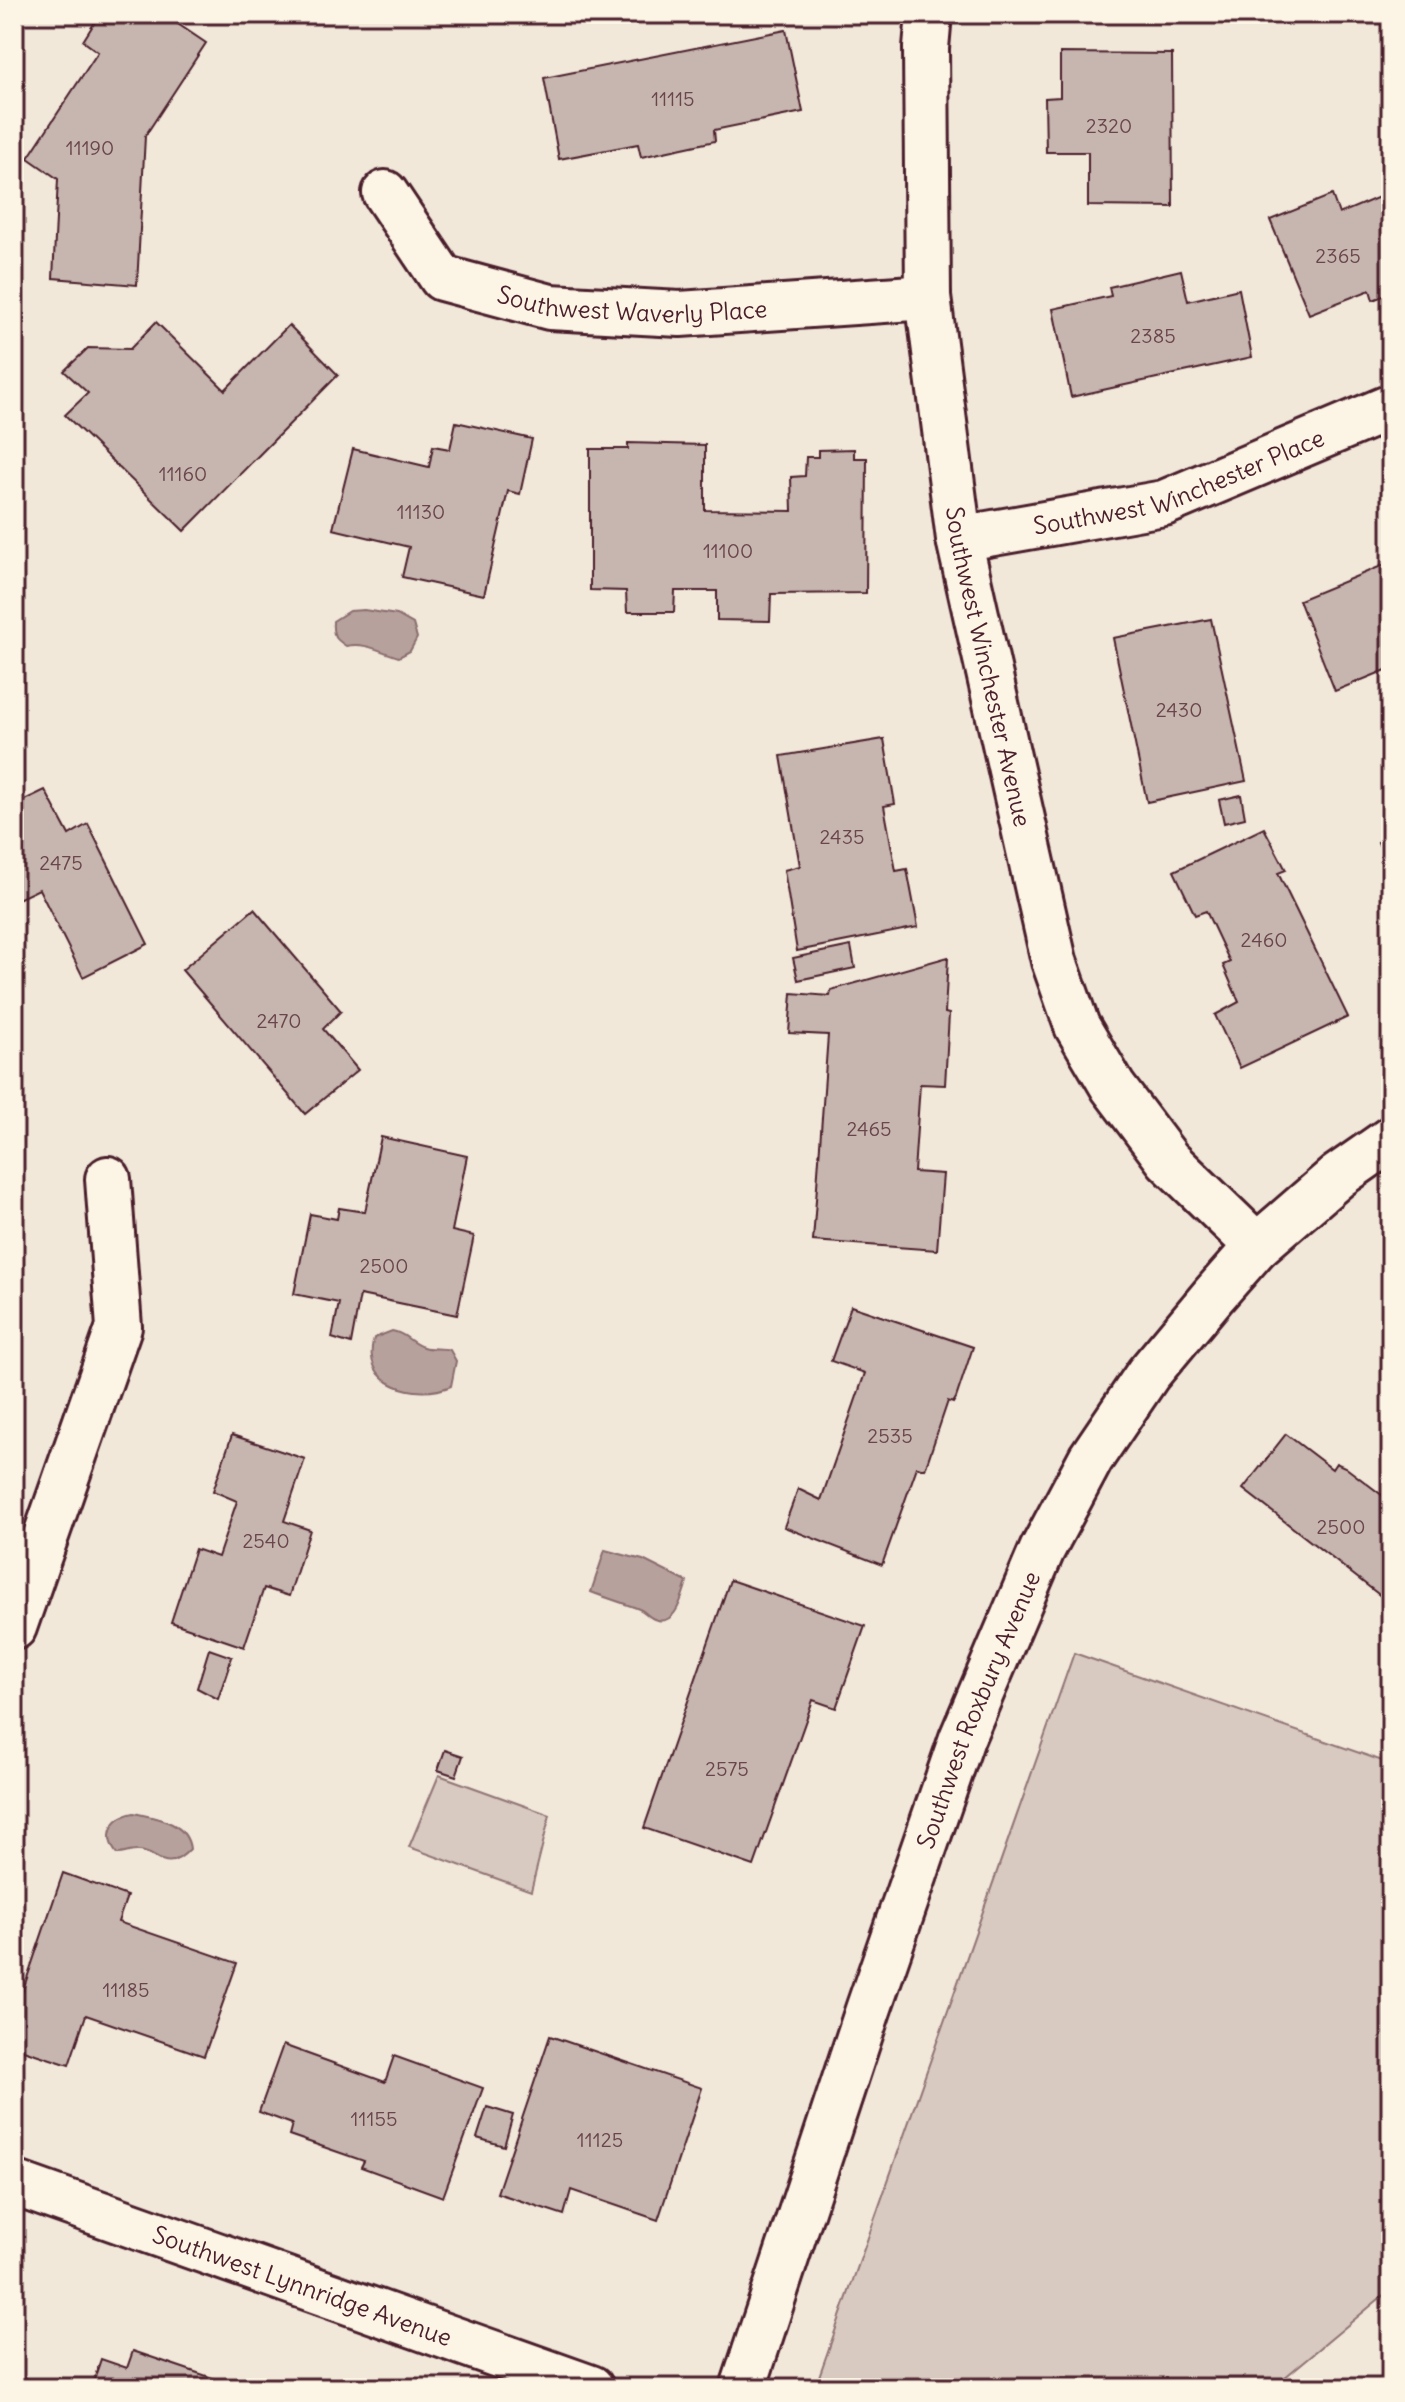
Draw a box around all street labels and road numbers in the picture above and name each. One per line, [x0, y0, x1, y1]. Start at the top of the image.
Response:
street label: Southwest Waverly Place [494, 279, 768, 329]
street label: Southwest Winchester Place [1031, 422, 1328, 541]
street label: Southwest Winchester Avenue [940, 505, 1038, 830]
street label: Southwest Roxbury Avenue [910, 1566, 1046, 1853]
street label: Southwest Lynnridge Avenue [149, 2219, 456, 2352]

